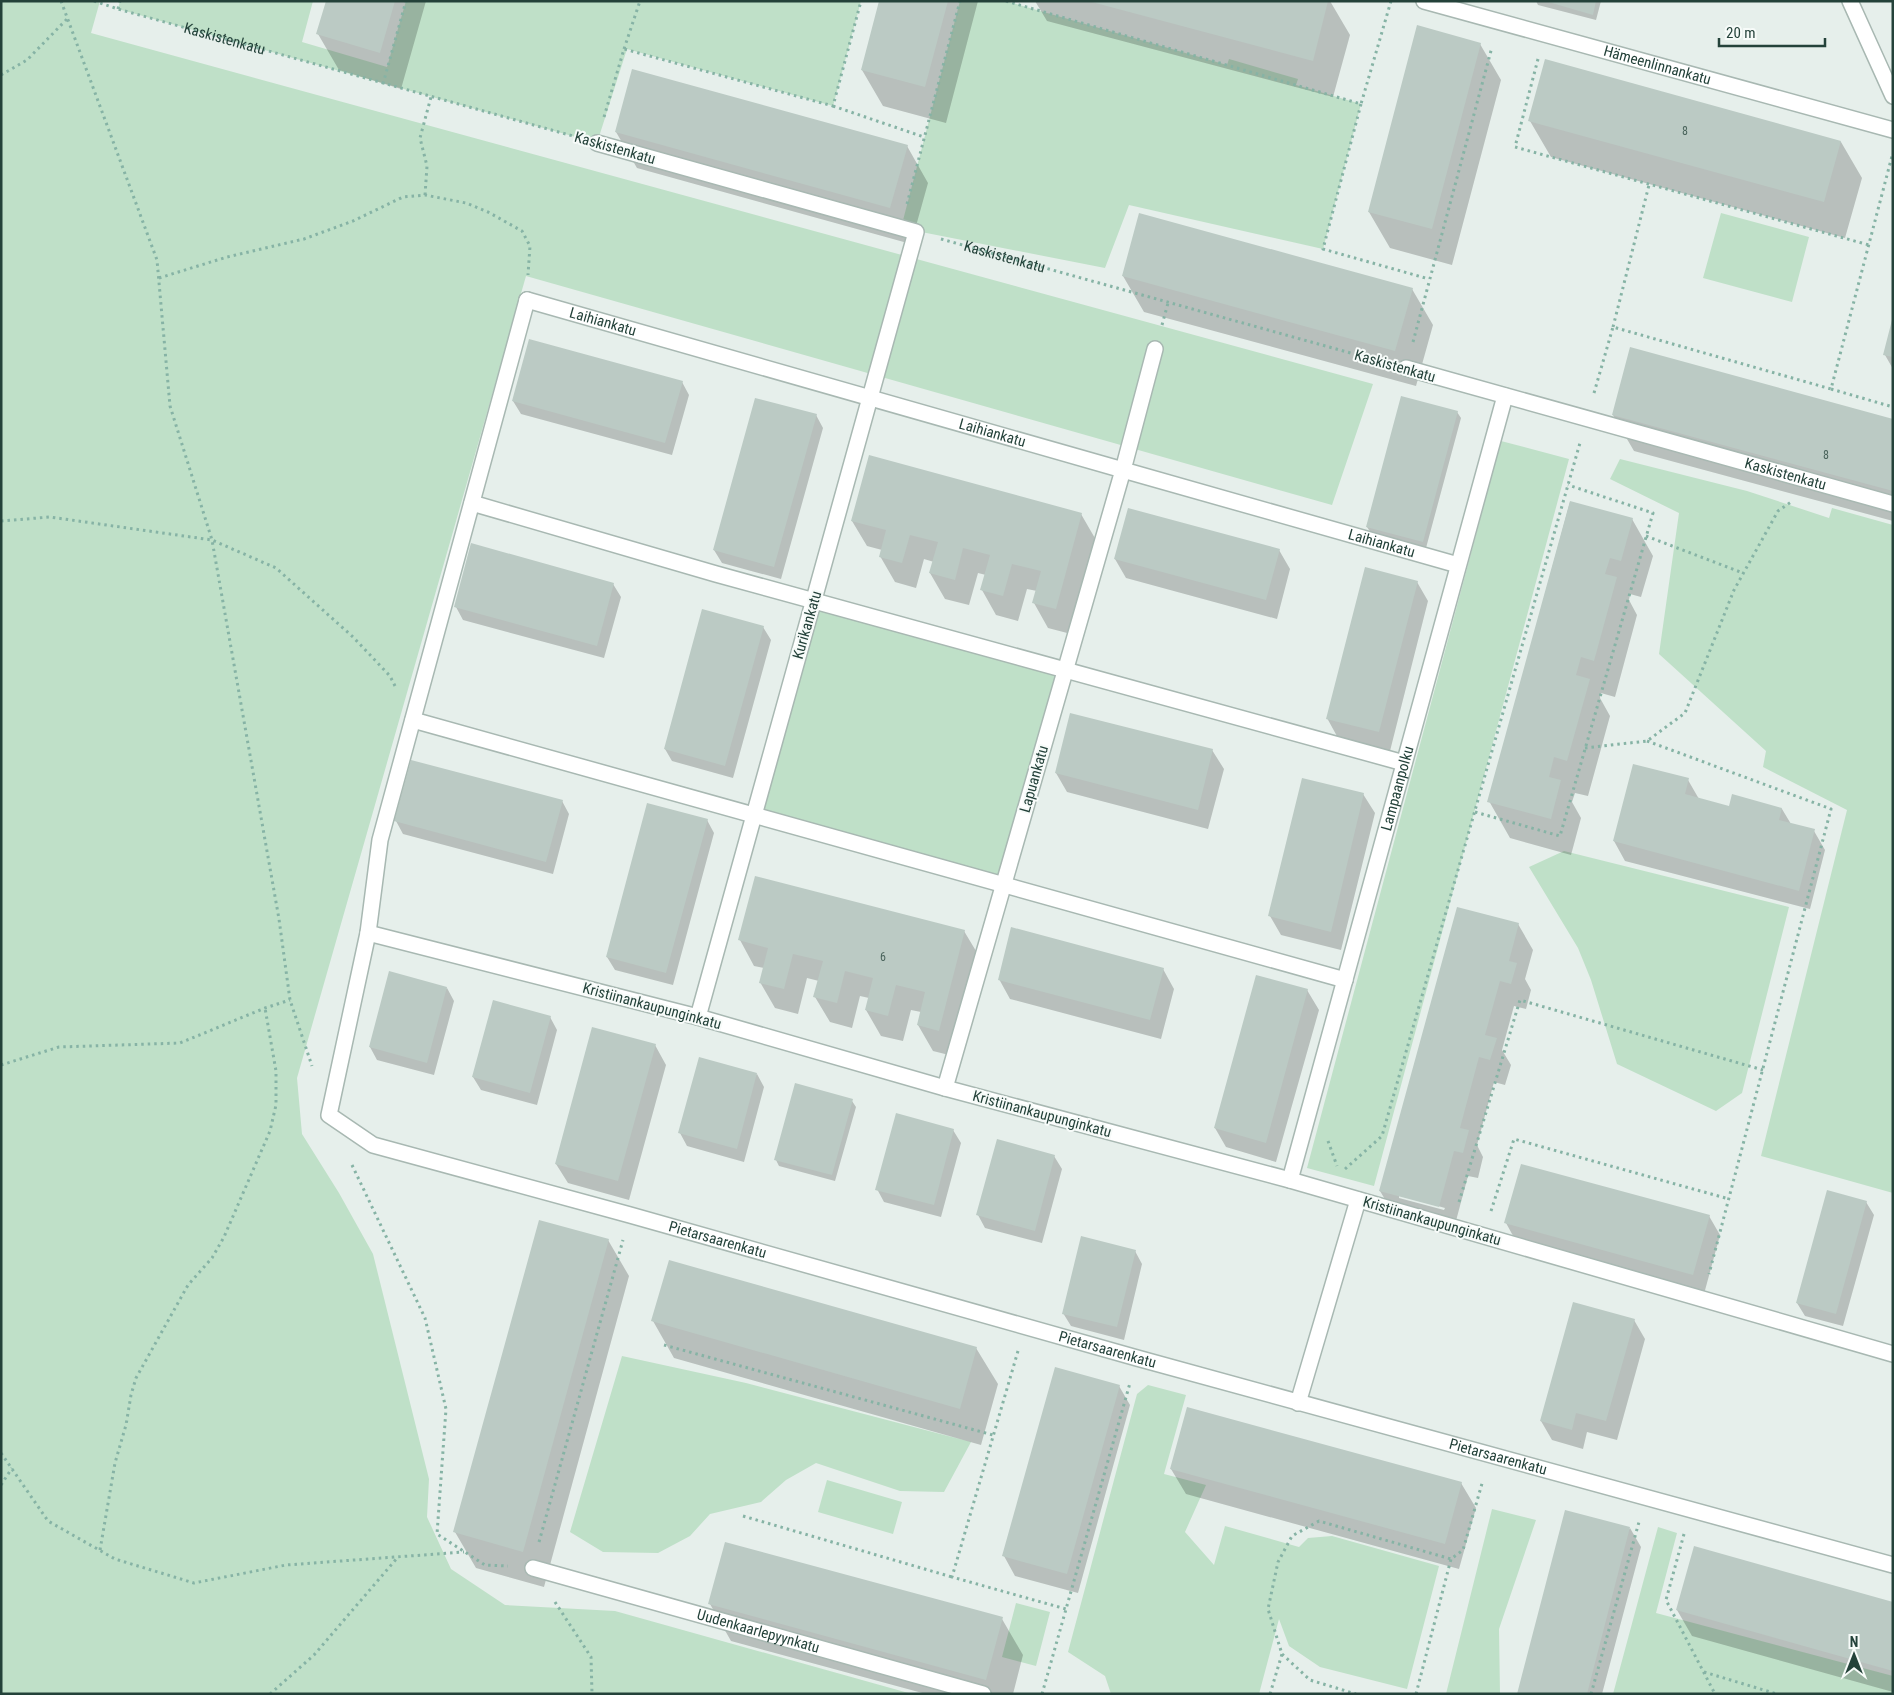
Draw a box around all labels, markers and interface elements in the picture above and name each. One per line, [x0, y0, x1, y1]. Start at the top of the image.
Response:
scale bar [1719, 15, 1825, 47]
street label: Kaskistenkatu [182, 19, 267, 59]
text: 20 m [1726, 24, 1756, 42]
street label: Hämeenlinnankatu [1602, 42, 1713, 89]
house number: 8 [1682, 124, 1688, 138]
street label: Kaskistenkatu [572, 128, 658, 168]
street label: Kaskistenkatu [962, 237, 1047, 277]
street label: Laihiankatu [568, 304, 638, 340]
street label: Kaskistenkatu [1352, 346, 1438, 386]
street label: Laihiankatu [957, 415, 1028, 451]
house number: 8 [1823, 448, 1829, 462]
street label: Kaskistenkatu [1743, 454, 1828, 494]
street label: Laihiankatu [1346, 525, 1417, 561]
street label: Kurikankatu [789, 589, 825, 661]
street label: Lapuankatu [1016, 743, 1052, 815]
street label: Lampaanpolku [1377, 744, 1418, 833]
house number: 6 [880, 950, 886, 964]
street label: Kristiinankaupunginkatu [581, 979, 723, 1033]
street label: Kristiinankaupunginkatu [971, 1087, 1113, 1141]
street label: Kristiinankaupunginkatu [1361, 1193, 1503, 1249]
street label: Pietarsaarenkatu [667, 1217, 769, 1262]
street label: Pietarsaarenkatu [1057, 1327, 1158, 1372]
street label: Pietarsaarenkatu [1447, 1435, 1549, 1479]
street label: Uudenkaarlepyynkatu [695, 1605, 822, 1657]
north arrow [1829, 1630, 1879, 1680]
text: N [1850, 1634, 1858, 1650]

